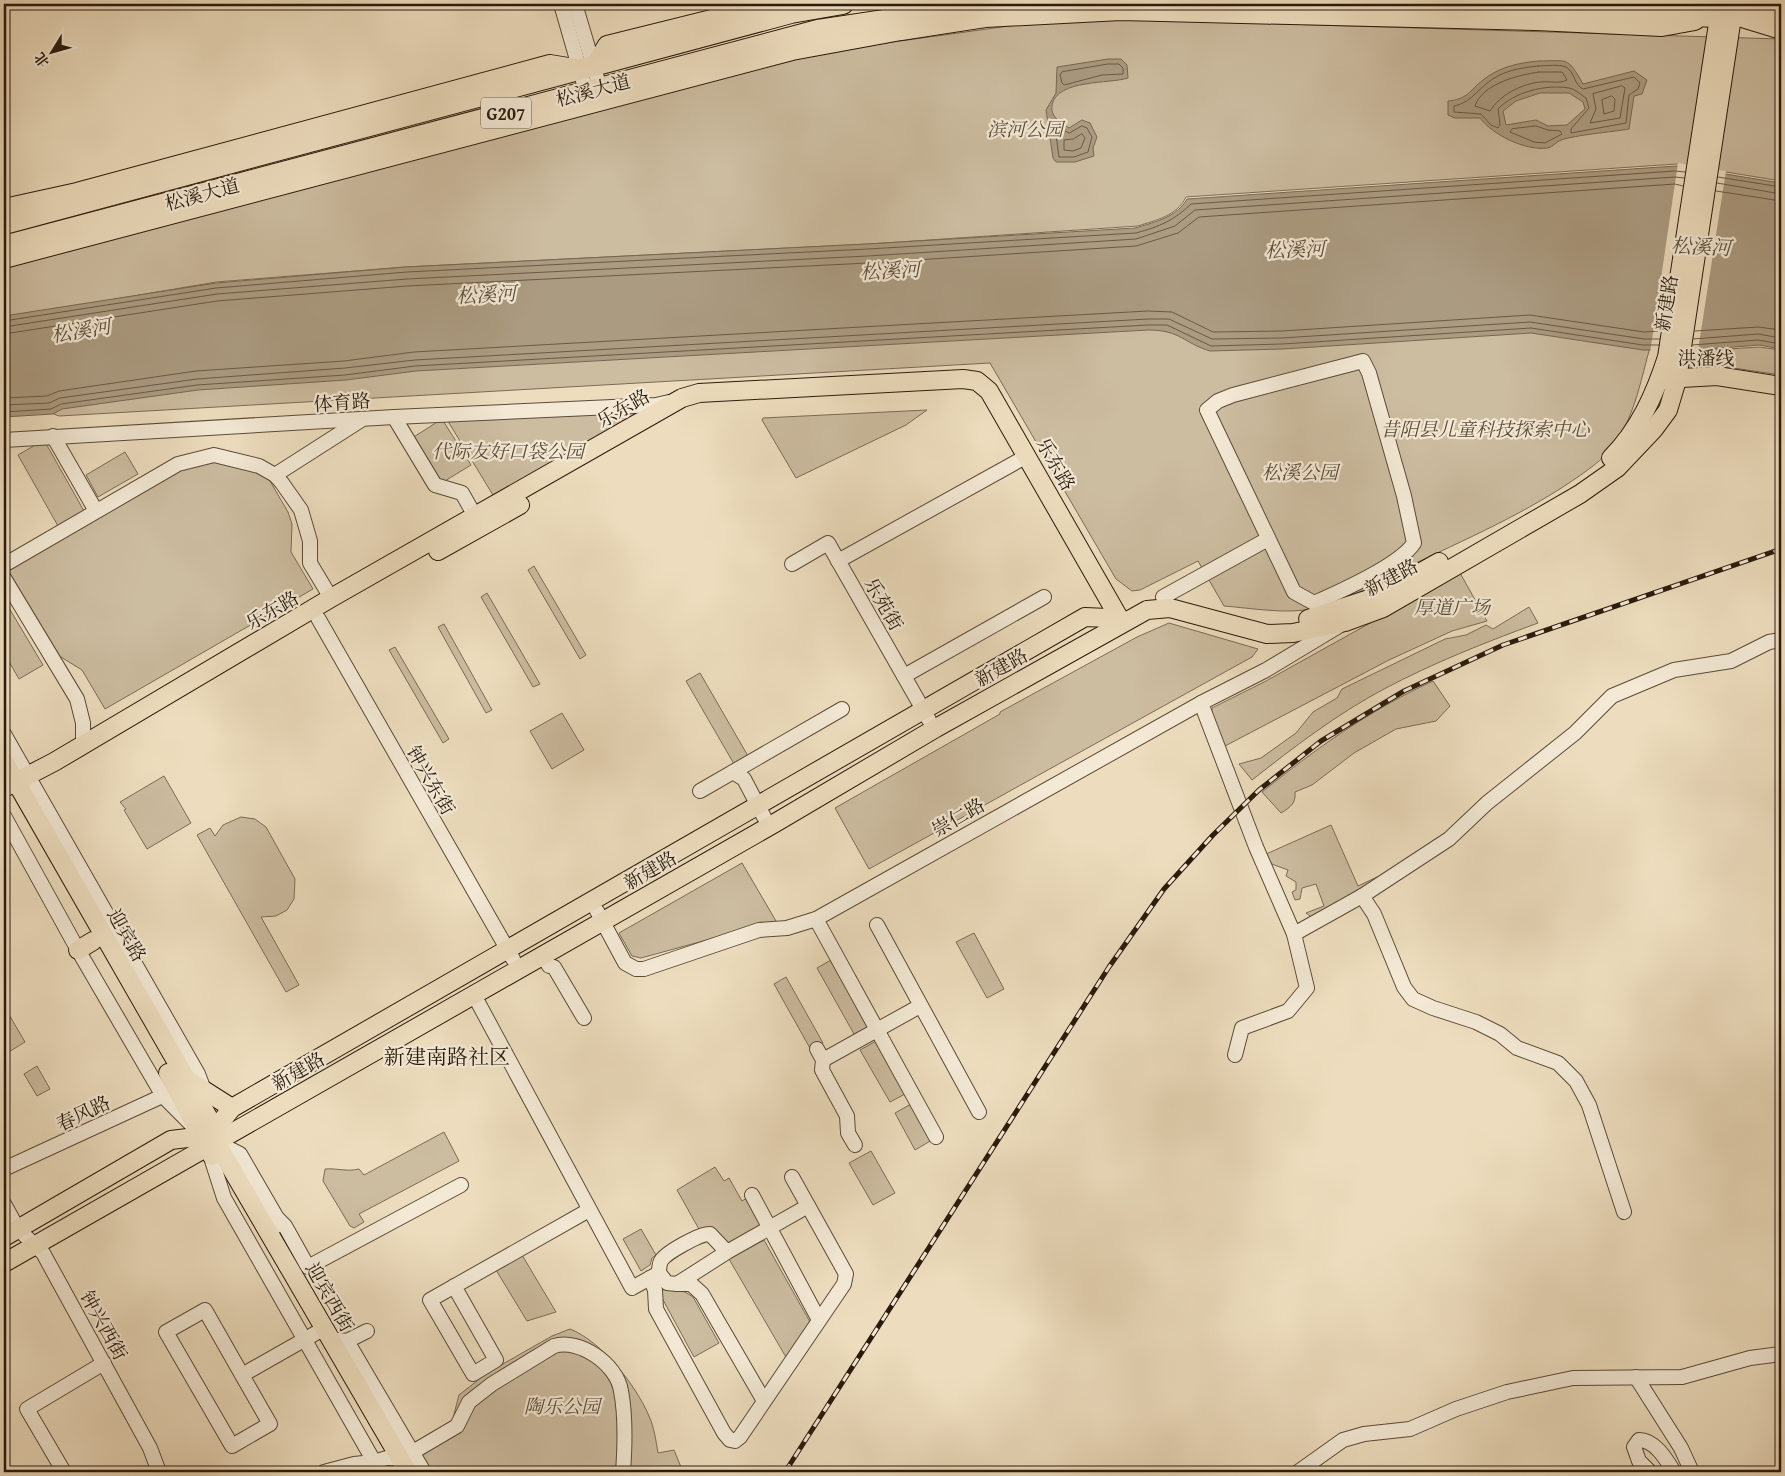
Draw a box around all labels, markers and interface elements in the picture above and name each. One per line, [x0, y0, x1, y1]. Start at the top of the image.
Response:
north arrow [28, 28, 78, 78]
text: 北 [29, 48, 54, 71]
street label: 松溪大道 [553, 67, 633, 113]
road number: G207 [481, 98, 531, 128]
park label: 滨河公园 [987, 115, 1066, 143]
street label: 松溪大道 [162, 171, 242, 217]
water label: 松溪河 [1670, 230, 1735, 262]
water label: 松溪河 [1265, 233, 1328, 265]
water label: 松溪河 [859, 254, 924, 286]
street label: 新建路 [1648, 273, 1684, 333]
water label: 松溪河 [455, 278, 520, 310]
water label: 松溪河 [49, 311, 116, 349]
street label: 洪潘线 [1677, 344, 1735, 372]
street label: 乐东路 [591, 382, 655, 434]
street label: 体育路 [313, 386, 371, 418]
park label: 昔阳县儿童科技探索中心 [1380, 415, 1590, 443]
street label: 乐东路 [1030, 432, 1082, 496]
park label: 代际友好口袋公园 [432, 437, 587, 465]
park label: 松溪公园 [1262, 458, 1341, 486]
street label: 新建路 [1359, 551, 1423, 603]
street label: 乐苑街 [858, 572, 910, 636]
street label: 乐东路 [240, 584, 304, 636]
park label: 厚道广场 [1414, 593, 1492, 621]
street label: 新建路 [969, 641, 1033, 693]
street label: 钟兴东街 [400, 740, 462, 820]
street label: 崇仁路 [926, 791, 990, 843]
street label: 新建路 [618, 844, 682, 896]
street label: 迎宾路 [101, 903, 153, 967]
district label: 新建南路社区 [384, 1041, 510, 1072]
street label: 新建路 [266, 1045, 330, 1097]
street label: 春风路 [51, 1088, 115, 1138]
street label: 迎宾西街 [299, 1257, 361, 1337]
street label: 钟兴西街 [73, 1285, 135, 1365]
park label: 陶乐公园 [524, 1392, 603, 1420]

